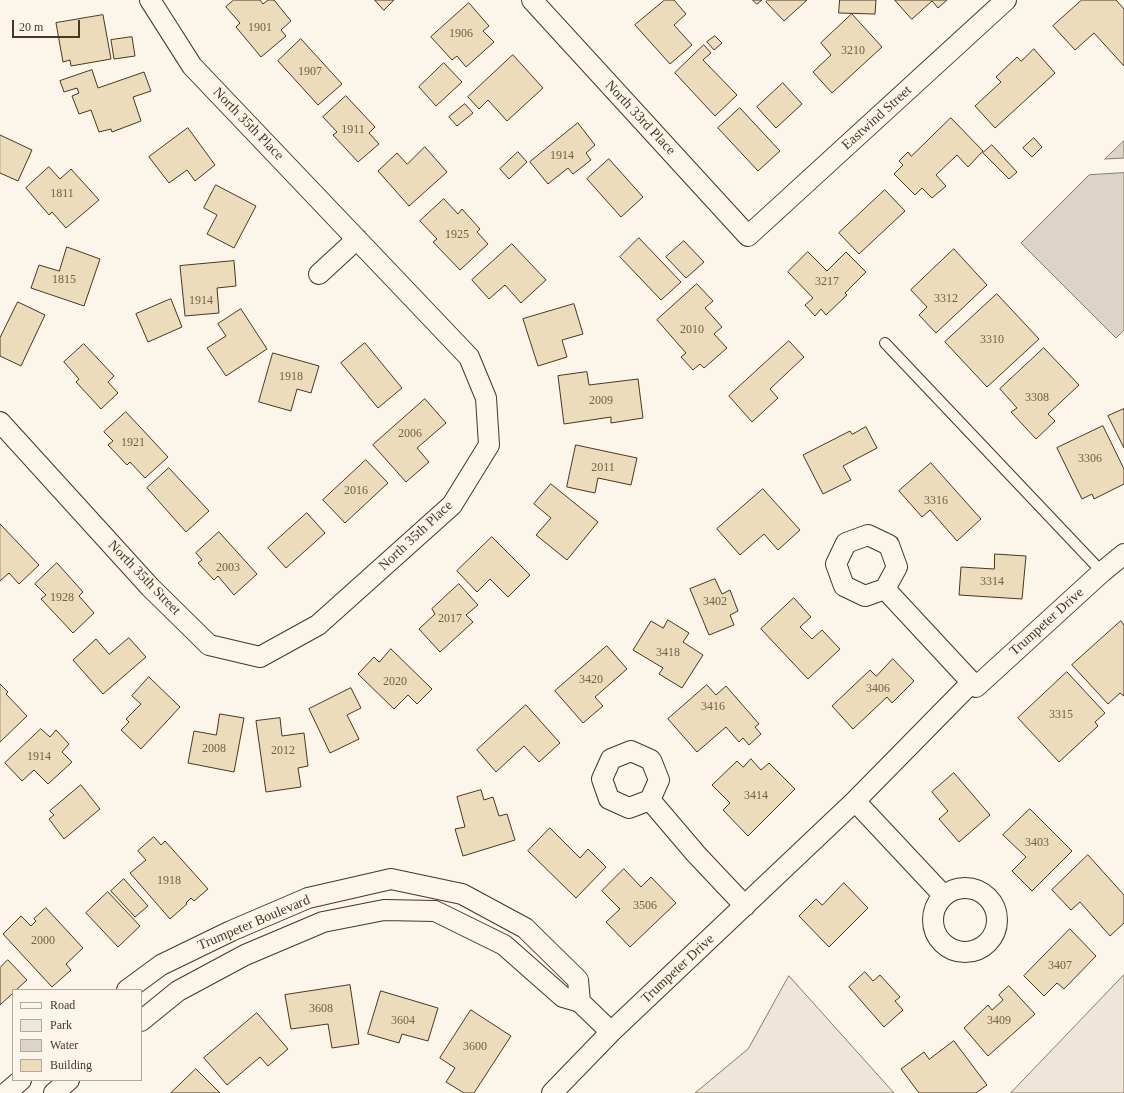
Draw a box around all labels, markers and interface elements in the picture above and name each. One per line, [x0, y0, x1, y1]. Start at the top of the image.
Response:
scale bar [14, 12, 82, 38]
text: 20 m [19, 20, 43, 34]
house number: 1901 [248, 21, 272, 35]
house number: 1906 [449, 27, 473, 41]
house number: 3210 [841, 44, 865, 58]
house number: 1907 [298, 65, 322, 79]
street label: North 33rd Place [601, 77, 679, 159]
street label: Eastwind Street [839, 82, 915, 154]
street label: North 35th Place [209, 84, 287, 164]
house number: 1911 [341, 123, 365, 137]
house number: 1914 [550, 149, 574, 163]
house number: 1811 [50, 187, 74, 201]
house number: 1925 [445, 228, 469, 242]
house number: 1815 [52, 273, 76, 287]
house number: 3217 [815, 275, 839, 289]
house number: 3312 [934, 292, 958, 306]
house number: 1914 [189, 294, 213, 308]
house number: 2010 [680, 323, 704, 337]
house number: 3310 [980, 333, 1004, 347]
house number: 1918 [279, 370, 303, 384]
house number: 3308 [1025, 391, 1049, 405]
house number: 2009 [589, 394, 613, 408]
house number: 2006 [398, 427, 422, 441]
house number: 1921 [121, 436, 145, 450]
house number: 3306 [1078, 452, 1102, 466]
house number: 2011 [591, 461, 615, 475]
house number: 2016 [344, 484, 368, 498]
house number: 3316 [924, 494, 948, 508]
street label: North 35th Place [376, 498, 456, 574]
street label: North 35th Street [104, 537, 184, 619]
house number: 2003 [216, 561, 240, 575]
house number: 3314 [980, 575, 1004, 589]
street label: Trumpeter Drive [1006, 584, 1088, 660]
house number: 1928 [50, 591, 74, 605]
house number: 3402 [703, 595, 727, 609]
house number: 2017 [438, 612, 462, 626]
house number: 3418 [656, 646, 680, 660]
house number: 3420 [579, 673, 603, 687]
house number: 2020 [383, 675, 407, 689]
house number: 3406 [866, 682, 890, 696]
house number: 3416 [701, 700, 725, 714]
house number: 3315 [1049, 708, 1073, 722]
house number: 2008 [202, 742, 226, 756]
house number: 2012 [271, 744, 295, 758]
house number: 1914 [27, 750, 51, 764]
house number: 3414 [744, 789, 768, 803]
house number: 3403 [1025, 836, 1049, 850]
house number: 1918 [157, 874, 181, 888]
street label: Trumpeter Boulevard [195, 892, 313, 954]
house number: 3506 [633, 899, 657, 913]
street label: Trumpeter Drive [638, 931, 718, 1007]
house number: 2000 [31, 934, 55, 948]
house number: 3407 [1048, 959, 1072, 973]
legend [12, 989, 142, 1081]
text: Road [50, 998, 75, 1012]
house number: 3608 [309, 1002, 333, 1016]
house number: 3604 [391, 1014, 415, 1028]
house number: 3409 [987, 1014, 1011, 1028]
text: Park [50, 1018, 72, 1032]
text: Water [50, 1038, 78, 1052]
house number: 3600 [463, 1040, 487, 1054]
text: Building [50, 1058, 92, 1072]

